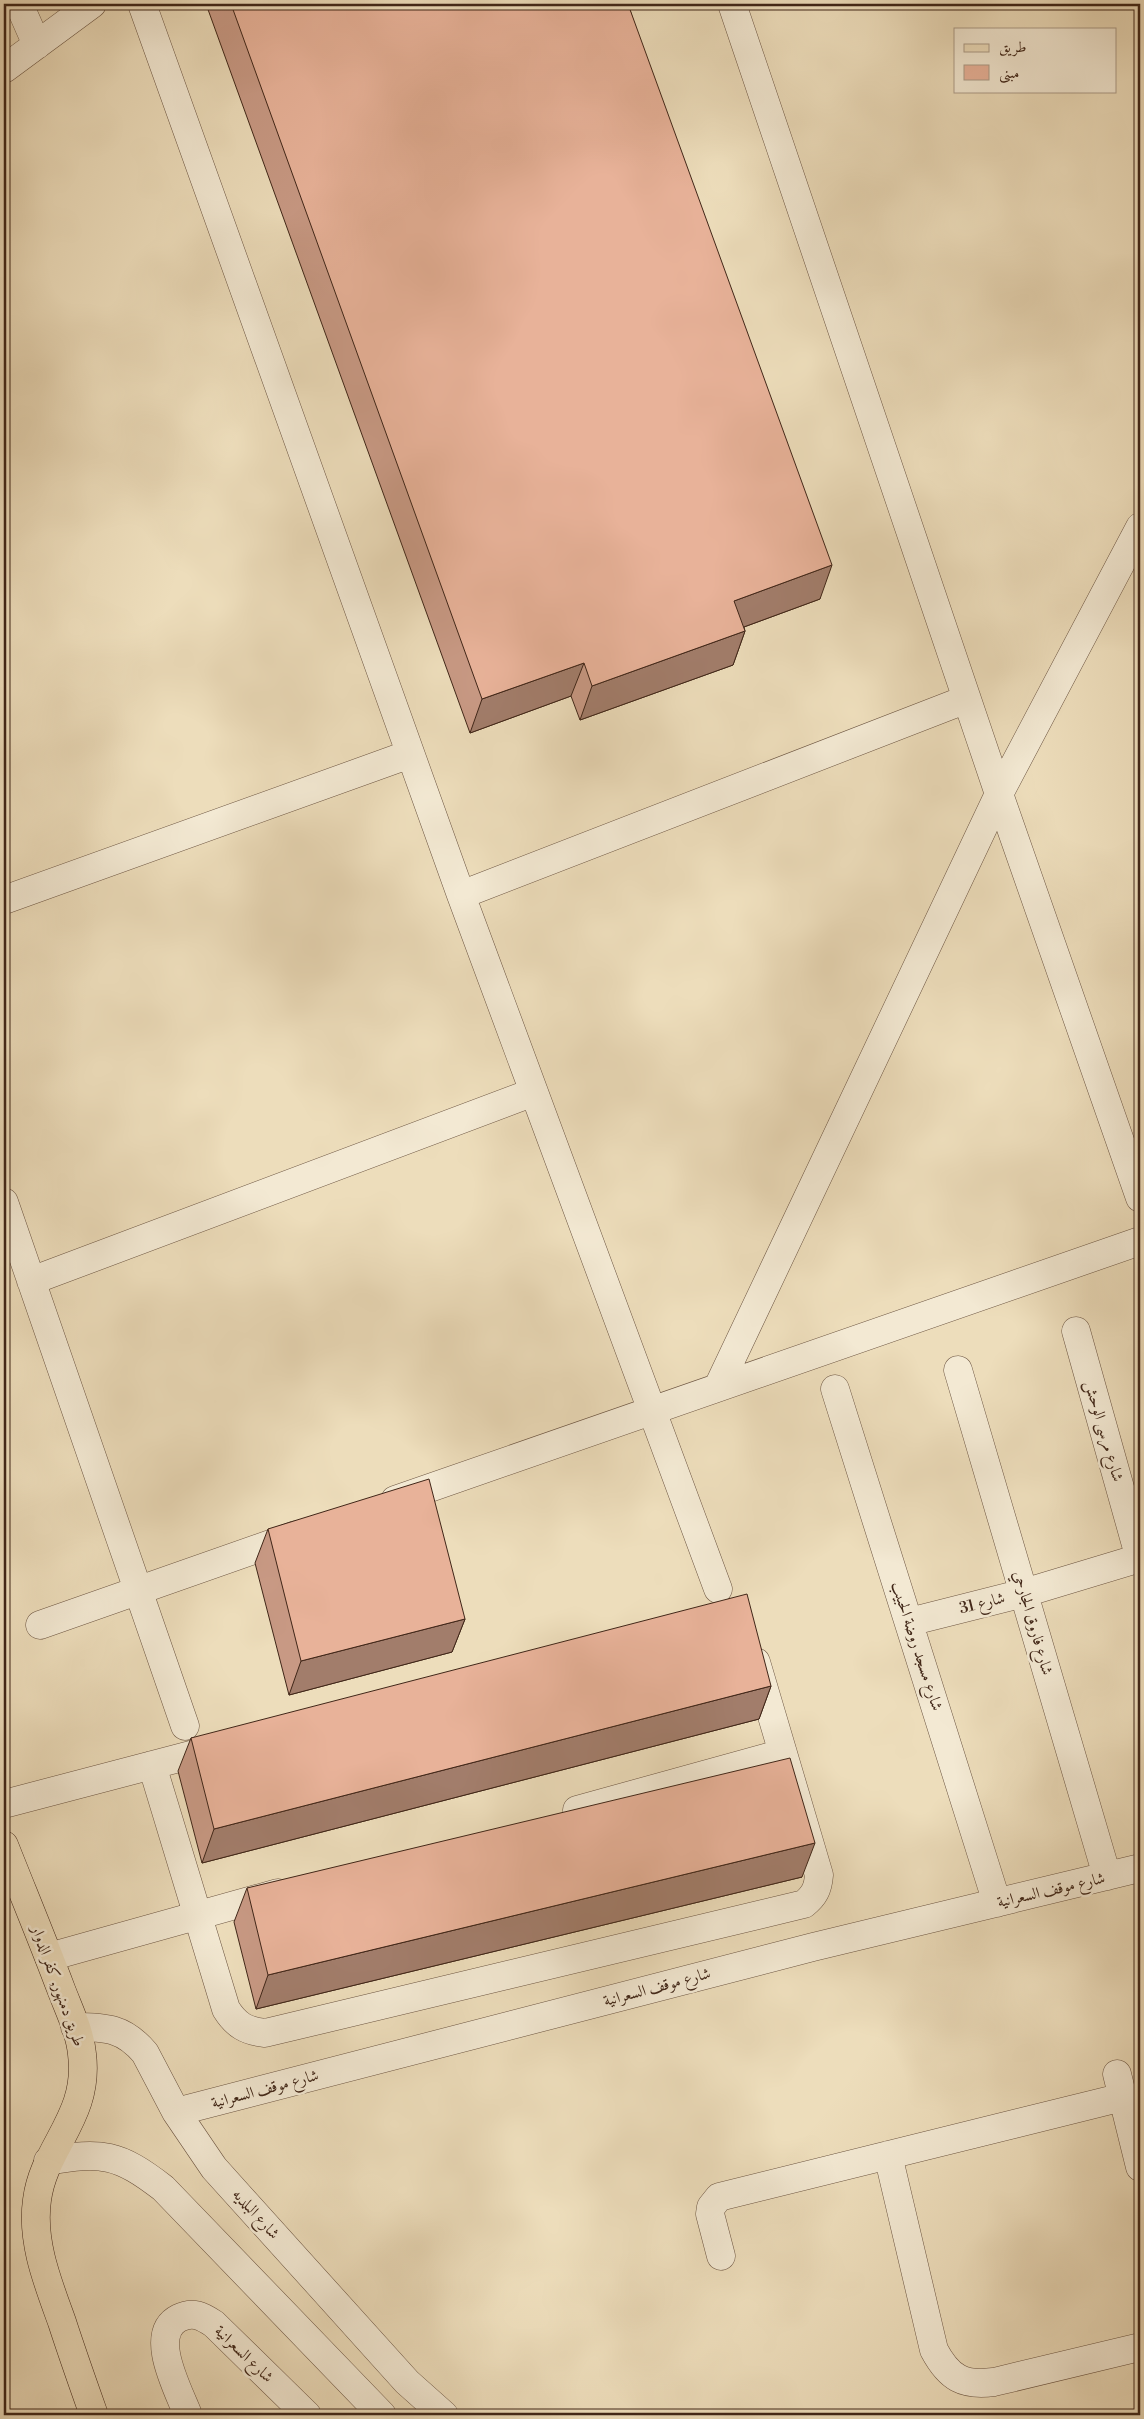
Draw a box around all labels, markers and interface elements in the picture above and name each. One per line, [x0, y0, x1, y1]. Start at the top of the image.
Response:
legend [954, 28, 1116, 92]
text: طريق [999, 38, 1026, 57]
text: مبنى [999, 64, 1019, 84]
street label: شارع مرسى الوحش [1077, 1378, 1128, 1485]
street label: شارع فاروق الجارحي [1006, 1569, 1057, 1678]
street label: شارع مسجد روضة الحبيب [884, 1579, 947, 1714]
street label: شارع 31 [957, 1588, 1008, 1621]
street label: شارع موقف السعرانية [995, 1868, 1108, 1915]
street label: طريق دمنهور, كفر الدوار [26, 1921, 89, 2049]
street label: شارع موقف السعرانية [601, 1963, 714, 2014]
street label: شارع موقف السعرانية [209, 2065, 322, 2116]
street label: شارع البلديه [226, 2185, 284, 2245]
street label: شارع السعرانية [208, 2321, 278, 2389]

